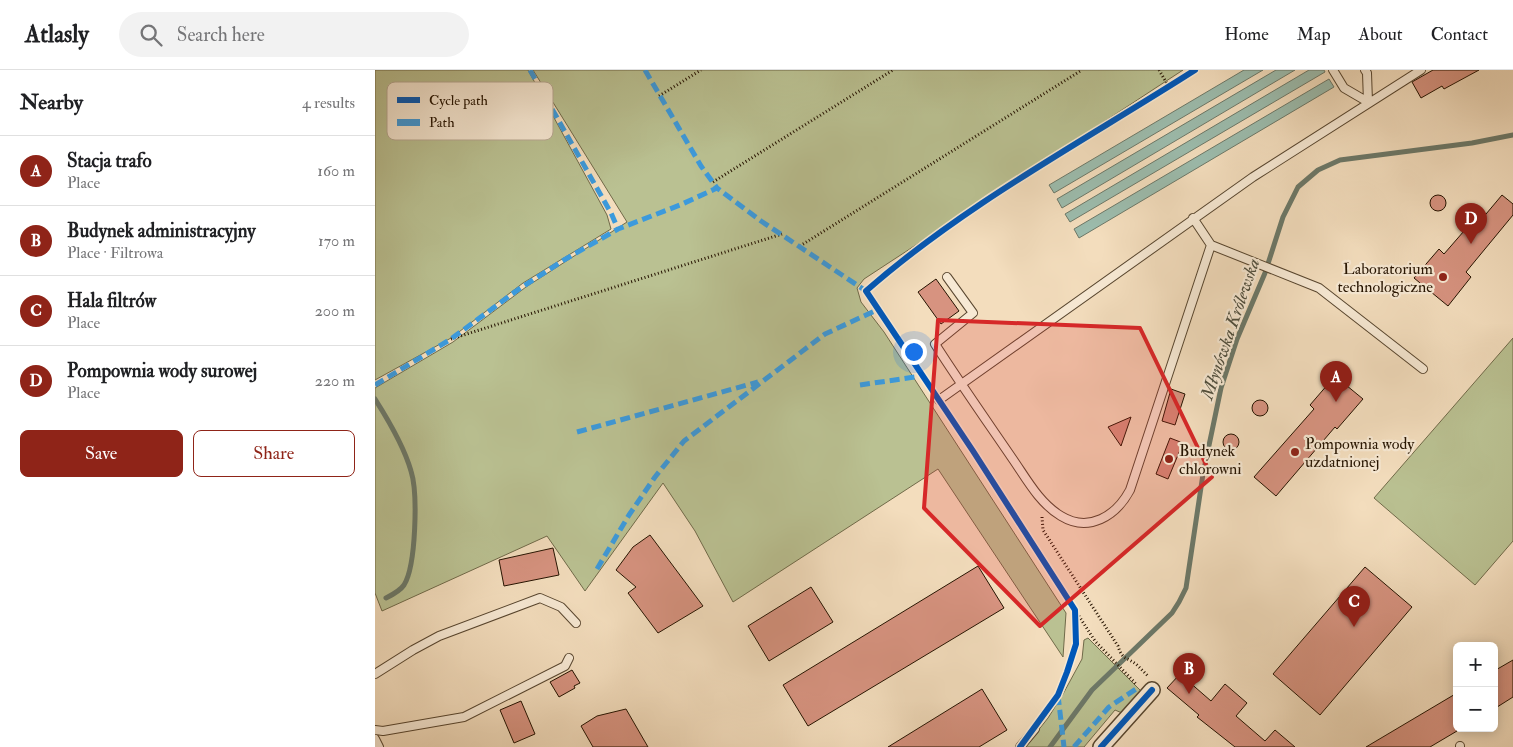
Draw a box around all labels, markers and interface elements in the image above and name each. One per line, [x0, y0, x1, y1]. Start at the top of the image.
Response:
search box [119, 12, 469, 57]
text: Atlasly [25, 19, 89, 50]
icon: search [137, 21, 165, 49]
text: Search here [177, 23, 265, 47]
text: Home [1224, 23, 1269, 46]
text: Map [1297, 23, 1331, 46]
text: About [1359, 23, 1403, 46]
text: Contact [1431, 23, 1488, 46]
legend [387, 82, 553, 140]
text: Nearby [20, 89, 83, 116]
text: Cycle path [429, 92, 489, 110]
text: 4 results [302, 93, 355, 113]
text: Path [429, 114, 455, 131]
text: Stacja trafo [67, 149, 152, 173]
text: A [31, 161, 41, 181]
text: 160 m [317, 161, 355, 181]
text: Place [67, 173, 100, 193]
pin: D [1455, 203, 1487, 244]
text: Budynek administracyjny [67, 219, 256, 243]
text: B [31, 231, 41, 251]
text: 170 m [318, 231, 355, 251]
text: Place · Filtrowa [67, 243, 163, 263]
water label: Młynówka Królewska [1195, 256, 1265, 404]
place label: Laboratorium technologiczne [1338, 259, 1434, 297]
marker: Laboratorium technologiczne [1437, 271, 1449, 283]
text: Hala filtrów [67, 289, 156, 313]
text: C [30, 301, 42, 321]
text: 200 m [315, 301, 355, 321]
text: Place [67, 313, 100, 333]
your location [901, 339, 927, 365]
text: Pompownia wody surowej [67, 359, 257, 383]
pin: A [1320, 361, 1352, 402]
text: D [29, 371, 43, 391]
text: 220 m [315, 371, 355, 391]
text: Place [67, 383, 100, 403]
button: Save [20, 430, 183, 477]
button: Share [193, 430, 355, 477]
place label: Pompownia wody uzdatnionej [1305, 434, 1415, 472]
place label: Budynek chlorowni [1179, 441, 1241, 479]
marker: Pompownia wody uzdatnionej [1289, 446, 1301, 458]
marker: Budynek chlorowni [1163, 453, 1175, 465]
pin: C [1338, 586, 1370, 627]
map controls [1453, 642, 1498, 732]
button: + [1453, 642, 1498, 687]
pin: B [1173, 653, 1205, 694]
button: − [1453, 687, 1498, 732]

